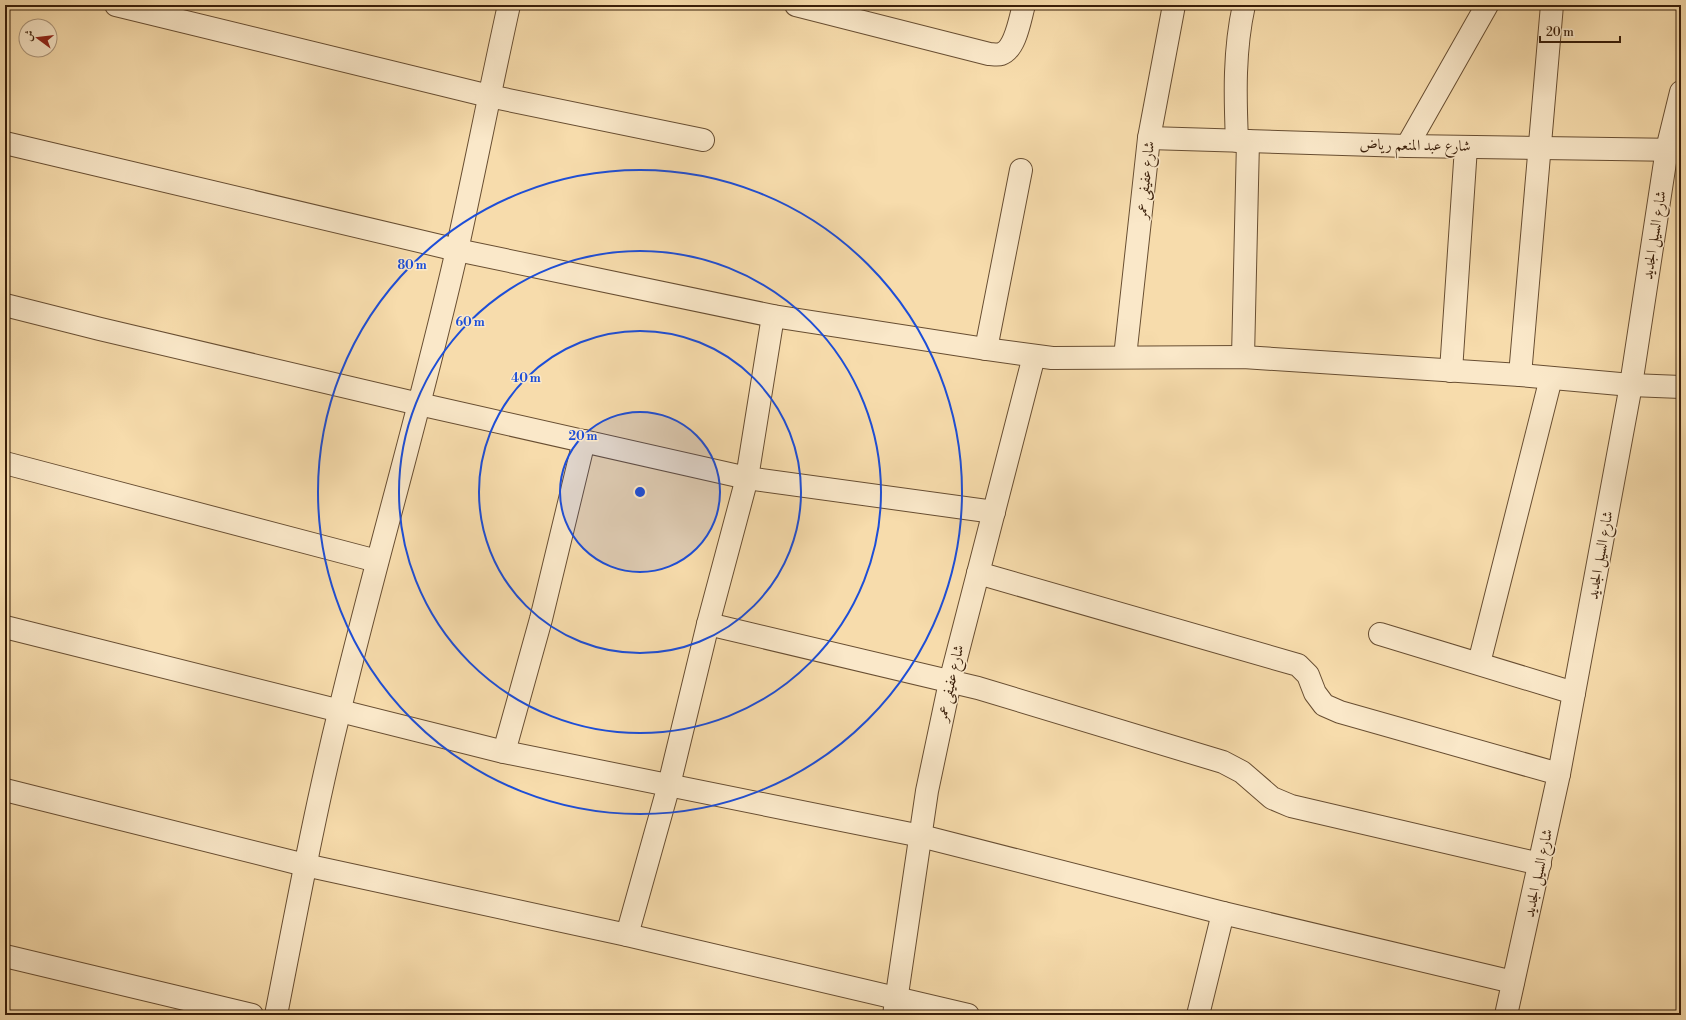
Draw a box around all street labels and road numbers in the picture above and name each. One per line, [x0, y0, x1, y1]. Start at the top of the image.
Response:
street label: شارع عبد المنعم رياض [1359, 135, 1471, 160]
street label: شارع عفيفى عمر [1132, 140, 1162, 222]
street label: شارع السيل الجديد [1638, 189, 1674, 281]
street label: شارع السيل الجديد [1583, 509, 1621, 601]
street label: شارع عفيفى عمر [932, 643, 971, 726]
street label: شارع السيل الجديد [1520, 827, 1560, 919]

